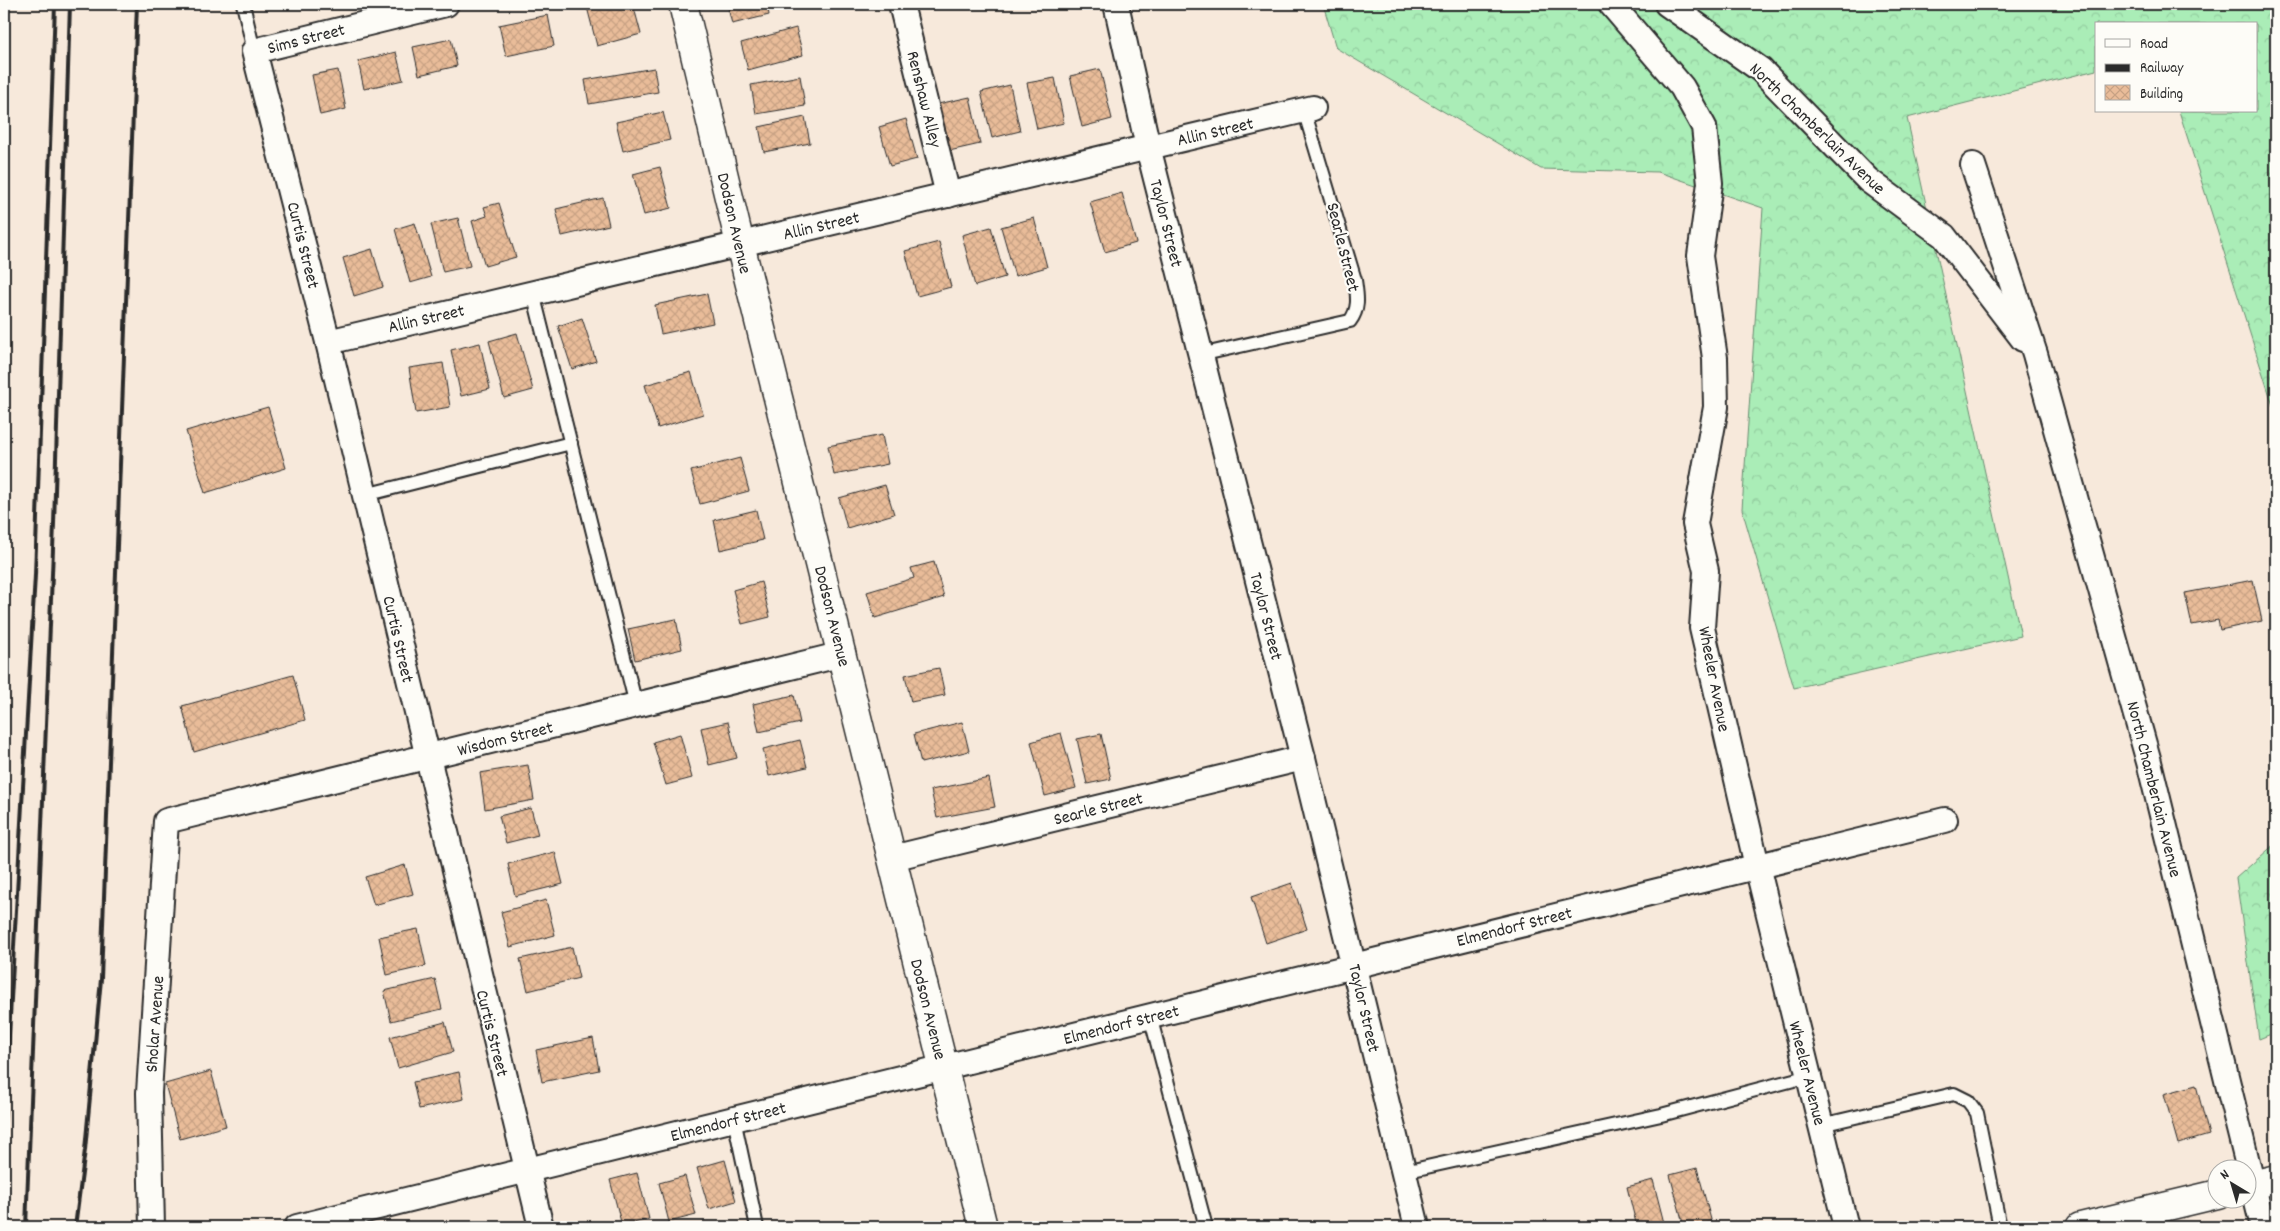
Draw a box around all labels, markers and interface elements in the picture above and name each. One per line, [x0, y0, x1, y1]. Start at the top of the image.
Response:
street label: Sims Street [265, 19, 348, 62]
legend [2095, 22, 2258, 112]
text: Road [2140, 34, 2168, 56]
street label: Renshaw Alley [899, 49, 947, 151]
street label: North Chamberlain Avenue [1743, 58, 1890, 202]
text: Railway [2140, 58, 2184, 80]
text: Building [2140, 84, 2183, 106]
street label: Allin Street [1175, 112, 1257, 154]
street label: Dodson Avenue [709, 171, 756, 277]
street label: Taylor Street [1142, 177, 1188, 271]
street label: Curtis Street [279, 200, 325, 292]
street label: Searle Street [1318, 200, 1365, 295]
street label: Allin Street [781, 206, 863, 248]
street label: Allin Street [386, 299, 468, 341]
street label: Dodson Avenue [806, 564, 855, 670]
street label: Taylor Street [1242, 570, 1288, 664]
street label: Curtis Street [374, 594, 419, 686]
street label: Wheeler Avenue [1690, 625, 1735, 734]
street label: North Chamberlain Avenue [2119, 699, 2187, 880]
street label: Wisdom Street [455, 716, 556, 764]
street label: Searle Street [1051, 787, 1146, 834]
street label: Elmendorf Street [1454, 902, 1575, 955]
street label: Dodson Avenue [902, 957, 951, 1063]
street label: Taylor Street [1340, 962, 1385, 1055]
street label: Sholar Avenue [141, 975, 172, 1073]
street label: Curtis Street [468, 988, 514, 1080]
street label: Elmendorf Street [1061, 1000, 1182, 1053]
street label: Wheeler Avenue [1781, 1019, 1831, 1128]
street label: Elmendorf Street [668, 1097, 789, 1150]
north arrow [2208, 1158, 2258, 1208]
text: N [2216, 1165, 2234, 1185]

